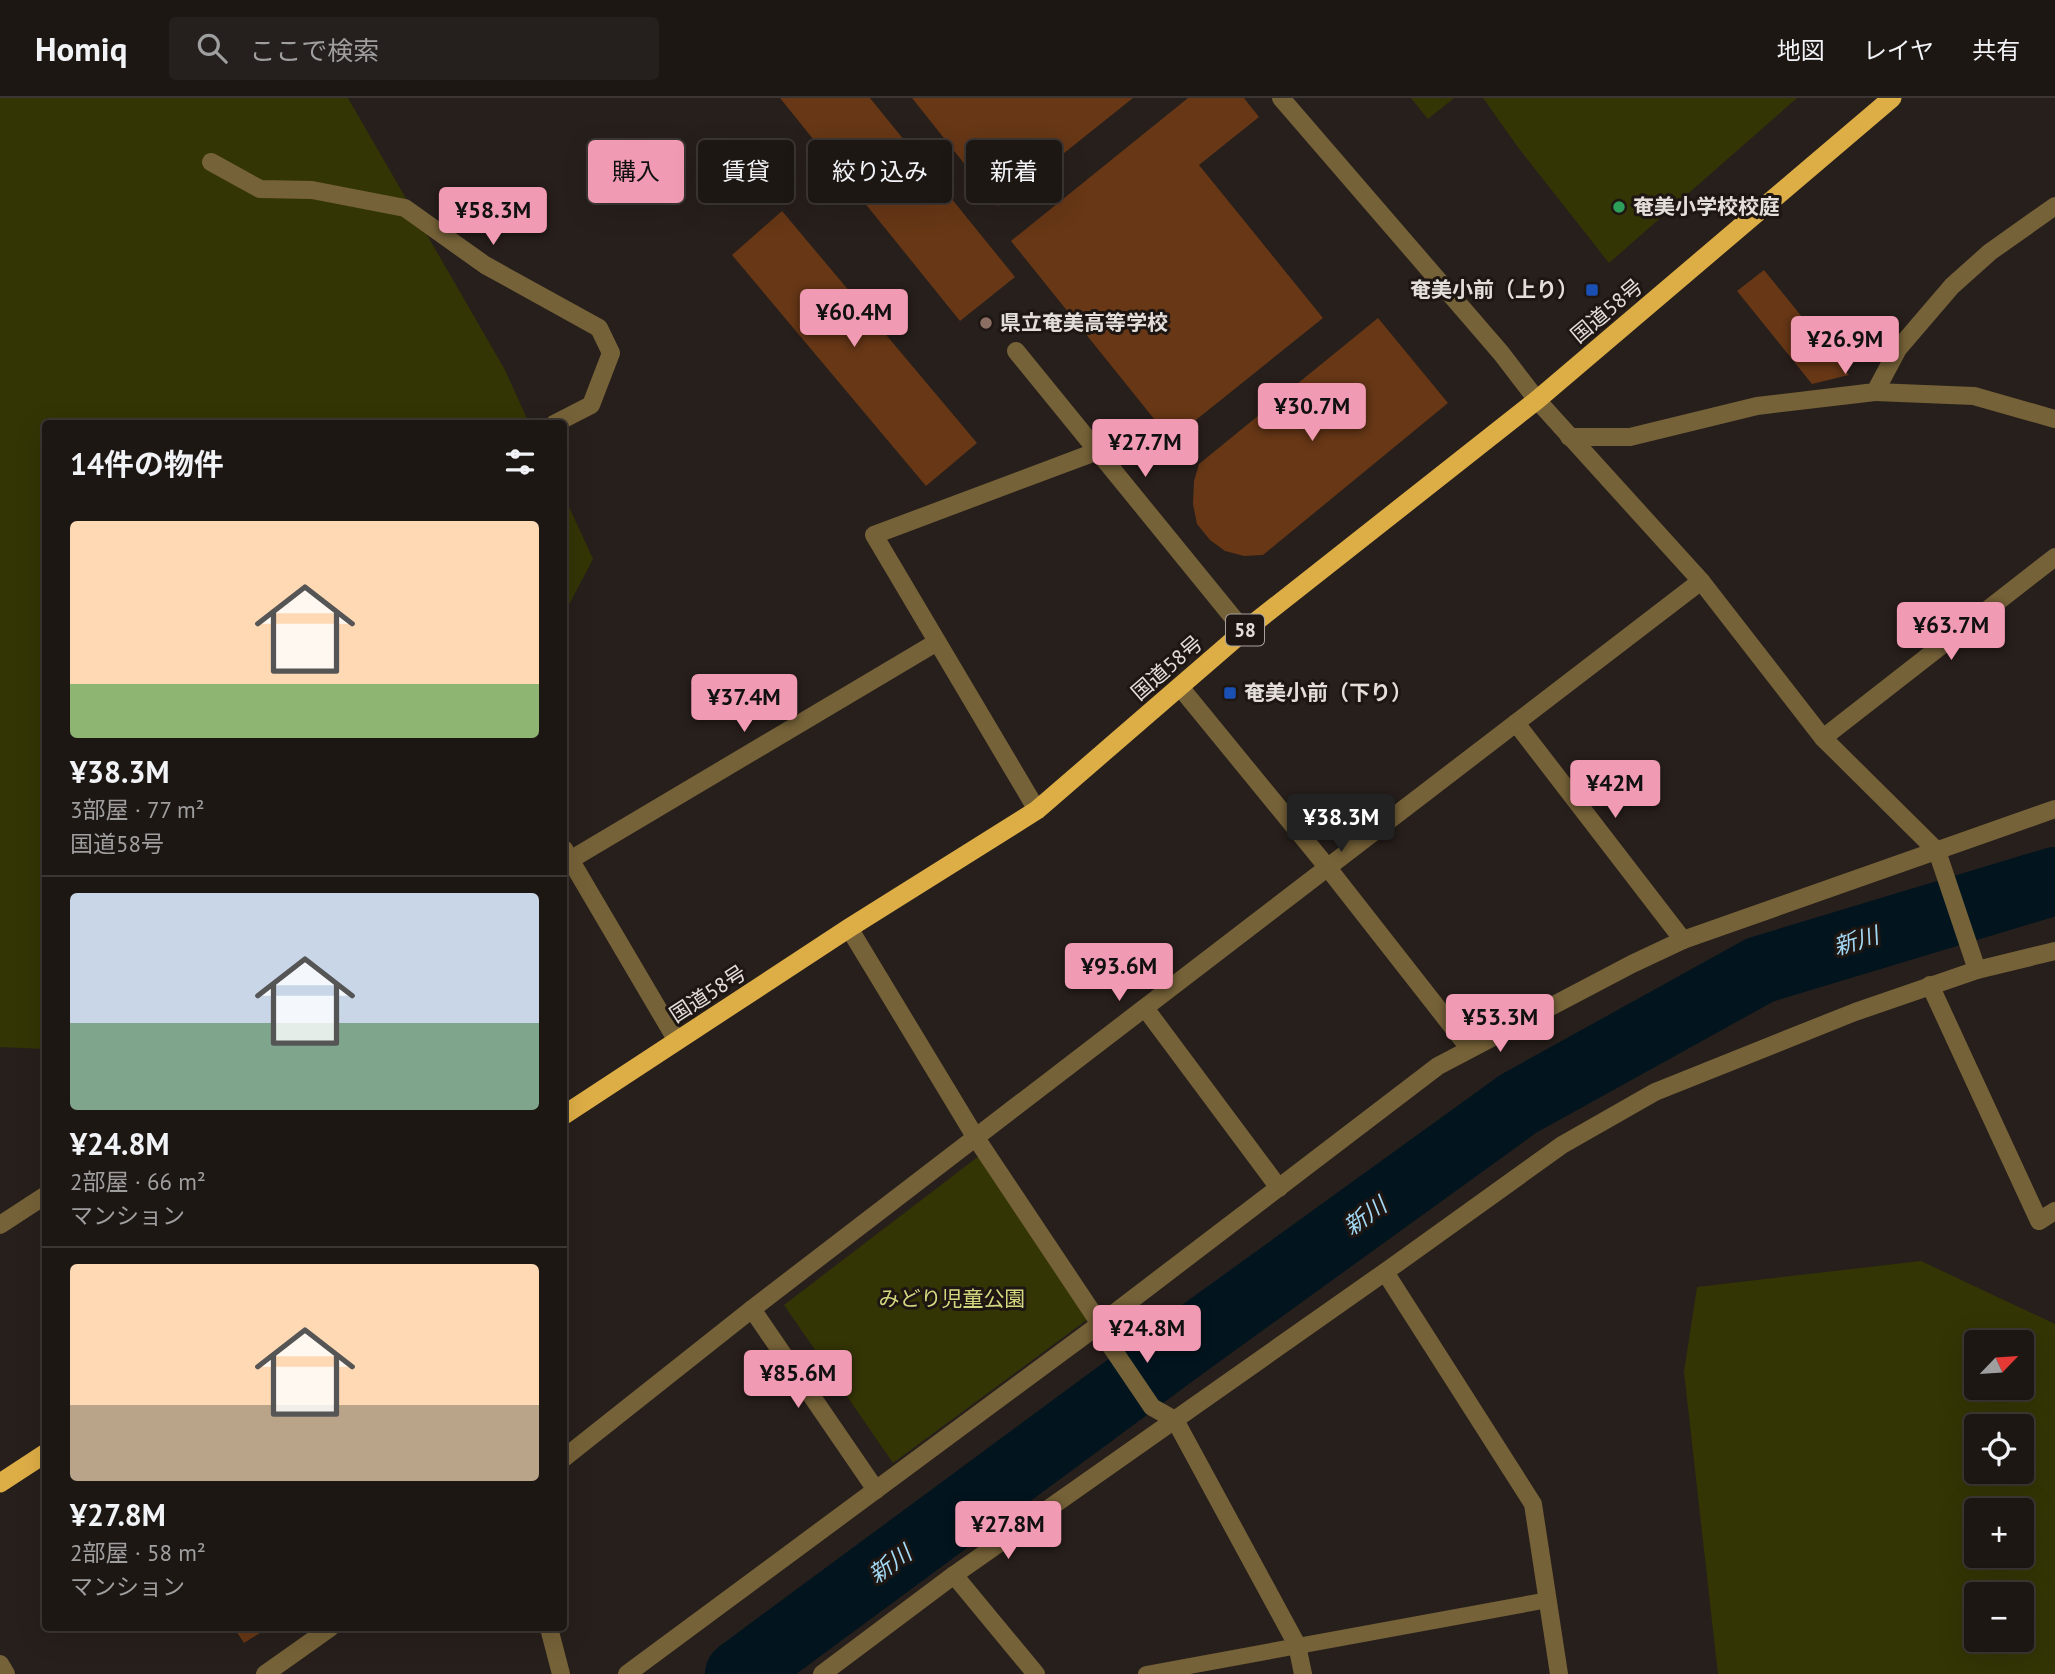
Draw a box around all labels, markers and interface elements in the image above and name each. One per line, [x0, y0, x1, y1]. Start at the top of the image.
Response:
search box [169, 17, 659, 80]
text: Homiq [35, 27, 127, 70]
icon: search [193, 29, 231, 67]
text: ここで検索 [249, 34, 379, 67]
text: 地図 [1777, 35, 1825, 66]
text: レイヤ [1863, 35, 1934, 66]
text: 共有 [1972, 35, 2020, 66]
chip: 購入 [588, 140, 684, 203]
chip: 賃貸 [698, 140, 794, 203]
chip: 絞り込み [808, 140, 952, 203]
chip: 新着 [966, 140, 1062, 203]
pin: ¥58.3M [436, 188, 550, 247]
place label: 奄美小学校校庭 [1633, 193, 1780, 220]
text: ¥58.3M [455, 195, 531, 224]
marker: 奄美小学校校庭 [1611, 199, 1627, 215]
street label: 国道58号 [1565, 273, 1648, 349]
place label: 奄美小前（上り） [1410, 276, 1578, 303]
marker: 奄美小前（上り） [1584, 282, 1600, 298]
pin: ¥60.4M [797, 289, 911, 349]
text: ¥60.4M [816, 297, 892, 326]
place label: 県立奄美高等学校 [1000, 309, 1168, 336]
marker: 県立奄美高等学校 [978, 315, 994, 331]
pin: ¥26.9M [1788, 316, 1902, 376]
text: ¥26.9M [1807, 324, 1883, 353]
pin: ¥30.7M [1255, 384, 1369, 443]
text: ¥30.7M [1274, 391, 1350, 420]
pin: ¥27.7M [1088, 420, 1202, 479]
text: ¥27.7M [1108, 427, 1182, 456]
icon: filters [501, 443, 539, 481]
text: 14件の物件 [70, 444, 224, 483]
icon: home [242, 566, 368, 692]
pin: ¥63.7M [1894, 602, 2008, 662]
text: ¥63.7M [1913, 610, 1989, 639]
road number: 58 [1226, 614, 1264, 646]
street label: 国道58号 [1125, 629, 1208, 706]
pin: ¥37.4M [687, 674, 801, 734]
place label: 奄美小前（下り） [1244, 679, 1412, 706]
text: ¥37.4M [707, 682, 781, 711]
marker: 奄美小前（下り） [1222, 685, 1238, 701]
text: ¥38.3M [70, 752, 169, 791]
pin: ¥42M [1574, 760, 1656, 820]
text: ¥42M [1586, 768, 1644, 797]
pin: ¥38.3M [1284, 794, 1398, 854]
text: 3部屋 · 77 m² [70, 795, 205, 824]
text: ¥38.3M [1303, 802, 1379, 831]
text: 国道58号 [70, 829, 164, 858]
water label: 新川 [1830, 919, 1885, 961]
icon: home [242, 938, 368, 1064]
pin: ¥93.6M [1062, 944, 1176, 1003]
text: ¥93.6M [1081, 951, 1157, 980]
street label: 国道58号 [664, 959, 751, 1028]
pin: ¥53.3M [1443, 995, 1557, 1054]
text: ¥53.3M [1462, 1002, 1538, 1031]
text: ¥24.8M [70, 1124, 169, 1163]
text: 2部屋 · 66 m² [70, 1167, 206, 1196]
water label: 新川 [1338, 1189, 1394, 1241]
text: マンション [70, 1201, 185, 1230]
park label: みどり児童公園 [879, 1285, 1026, 1312]
pin: ¥24.8M [1090, 1306, 1204, 1365]
icon: home [242, 1309, 368, 1435]
text: ¥24.8M [1109, 1313, 1185, 1342]
north arrow [1964, 1330, 2034, 1400]
map controls [1964, 1330, 2034, 1652]
pin: ¥85.6M [741, 1350, 855, 1410]
text: ¥85.6M [760, 1358, 836, 1387]
button: locate [1964, 1414, 2034, 1484]
text: ¥27.8M [70, 1495, 166, 1534]
button: + [1964, 1498, 2034, 1568]
pin: ¥27.8M [951, 1502, 1065, 1561]
text: ¥27.8M [971, 1509, 1045, 1538]
water label: 新川 [863, 1537, 919, 1589]
text: 2部屋 · 58 m² [70, 1538, 206, 1567]
text: マンション [70, 1572, 185, 1601]
button: − [1964, 1582, 2034, 1652]

